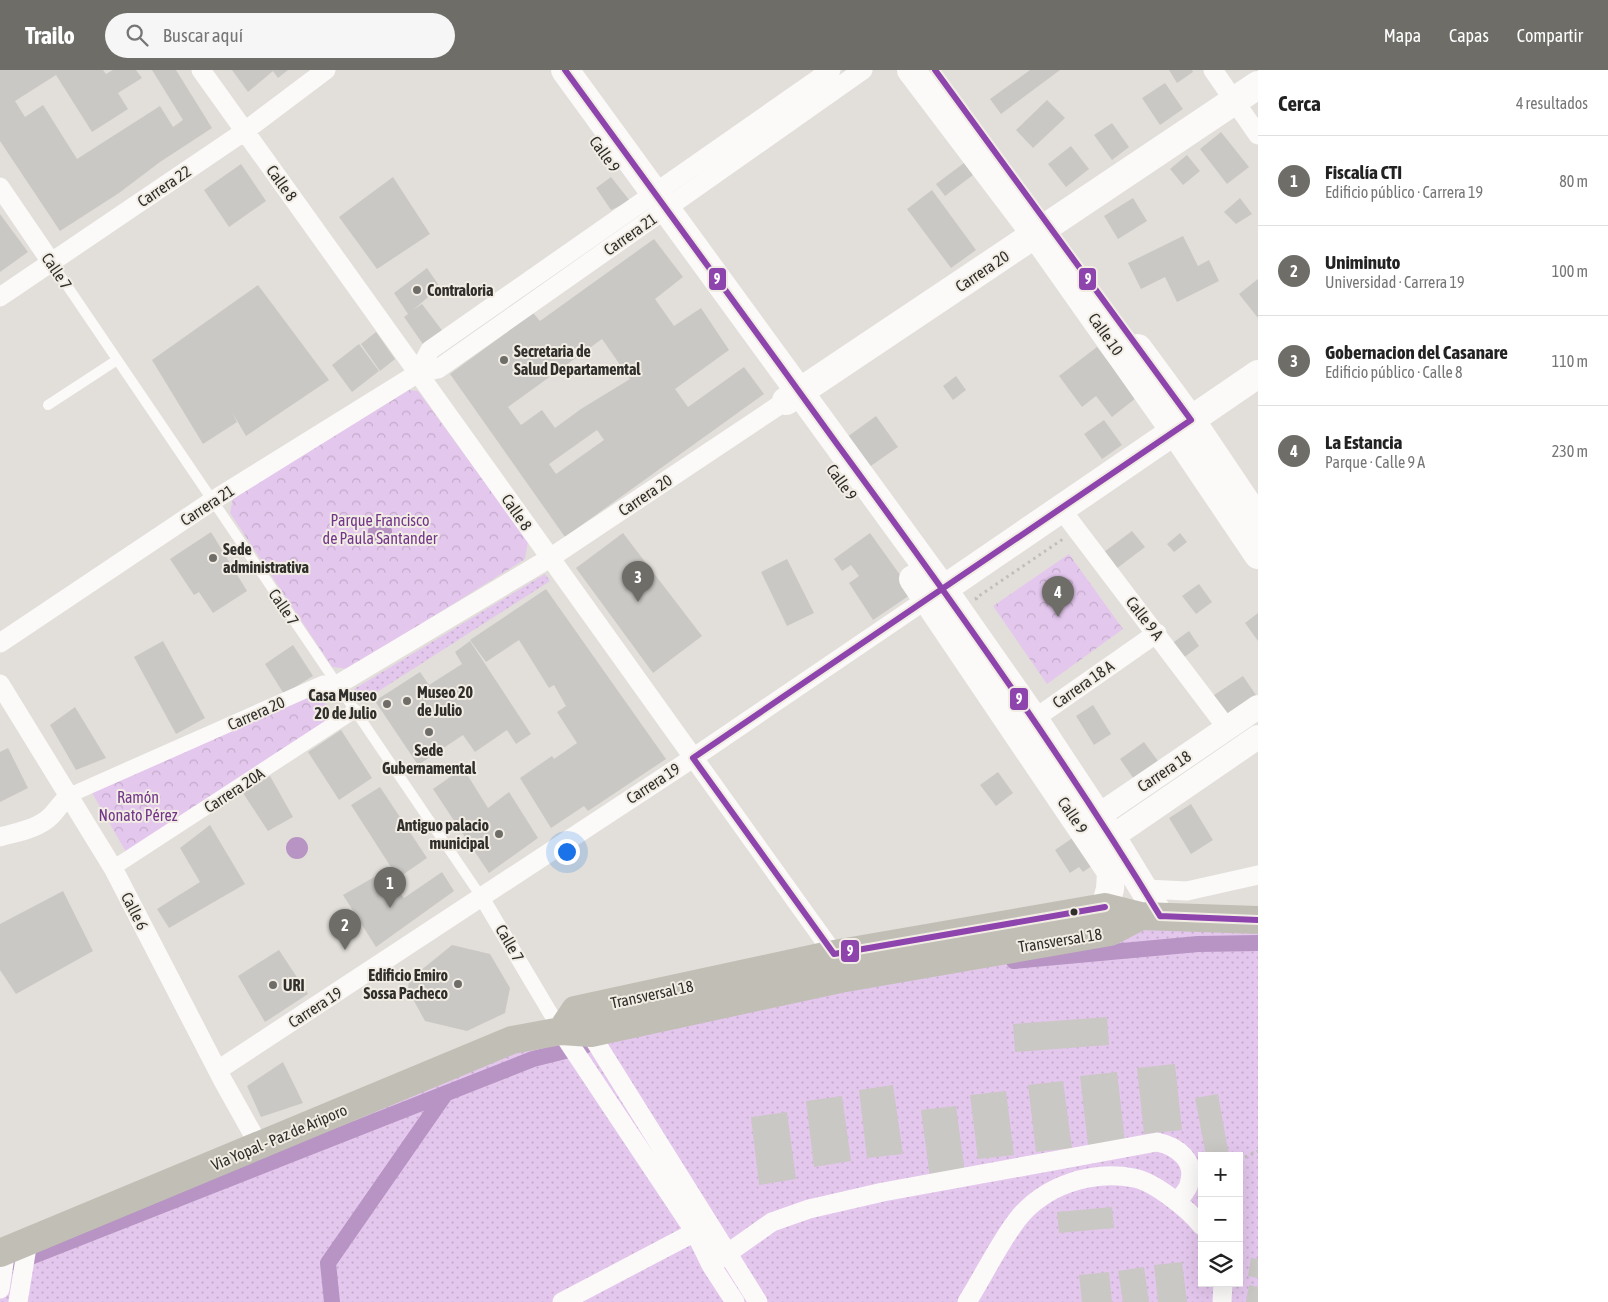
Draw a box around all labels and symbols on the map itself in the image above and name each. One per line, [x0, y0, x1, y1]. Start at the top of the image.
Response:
street label: Calle 9 [586, 133, 624, 175]
street label: Carrera 22 [134, 162, 194, 210]
street label: Calle 8 [263, 162, 301, 204]
street label: Carrera 21 [600, 209, 660, 259]
street label: Carrera 20 [952, 247, 1012, 295]
street label: Calle 7 [38, 249, 76, 293]
line badge: 9 [708, 267, 727, 291]
line badge: 9 [1078, 267, 1097, 291]
text: 9 [714, 271, 721, 287]
text: 9 [1085, 271, 1092, 287]
place label: Contraloria [427, 281, 493, 299]
marker: Contraloria [411, 284, 423, 296]
street label: Calle 10 [1085, 309, 1127, 359]
place label: Secretaria de Salud Departamental [514, 342, 641, 378]
marker: Secretaria de Salud Departamental [498, 354, 510, 366]
street label: Calle 9 [823, 461, 861, 503]
street label: Carrera 20 [615, 471, 675, 519]
street label: Carrera 21 [177, 481, 237, 529]
street label: Calle 8 [498, 490, 536, 534]
park label: Parque Francisco de Paula Santander [323, 511, 438, 547]
place label: Sede administrativa [223, 540, 309, 576]
marker: Sede administrativa [207, 552, 219, 564]
pin: 3 [622, 561, 654, 602]
pin: 4 [1042, 576, 1074, 617]
street label: Calle 7 [265, 585, 303, 629]
street label: Calle 9 A [1123, 593, 1168, 643]
street label: Carrera 18 A [1049, 656, 1117, 712]
place label: Museo 20 de Julio [417, 683, 474, 719]
place label: Casa Museo 20 de Julio [308, 686, 377, 722]
line badge: 9 [1009, 687, 1029, 711]
text: 9 [1016, 691, 1023, 707]
street label: Carrera 20 [225, 692, 287, 734]
marker: Museo 20 de Julio [401, 695, 413, 707]
marker: Casa Museo 20 de Julio [381, 698, 393, 710]
marker: Sede Gubernamental [423, 726, 435, 738]
place label: Sede Gubernamental [382, 741, 477, 777]
street label: Carrera 18 [1134, 747, 1194, 795]
street label: Carrera 19 [623, 759, 683, 807]
street label: Carrera 20A [200, 764, 268, 816]
park label: Ramón Nonato Pérez [98, 788, 178, 824]
street label: Calle 9 [1054, 793, 1092, 837]
place label: Antiguo palacio municipal [396, 816, 490, 852]
marker: Antiguo palacio municipal [493, 828, 505, 840]
your location [554, 839, 580, 865]
pin: 1 [374, 867, 406, 908]
street label: Calle 6 [118, 889, 152, 933]
unlabelled marker [1069, 907, 1079, 917]
pin: 2 [329, 909, 361, 950]
street label: Calle 7 [492, 921, 528, 965]
street label: Transversal 18 [1017, 925, 1103, 955]
line badge: 9 [840, 939, 860, 963]
text: 9 [847, 943, 854, 959]
place label: Edificio Emiro Sossa Pacheco [364, 966, 448, 1002]
place label: URI [283, 976, 305, 994]
street label: Transversal 18 [609, 976, 695, 1012]
marker: Edificio Emiro Sossa Pacheco [452, 978, 464, 990]
marker: URI [267, 979, 279, 991]
street label: Carrera 19 [285, 983, 345, 1031]
street label: Via Yopal - Paz de Ariporo [208, 1100, 350, 1175]

